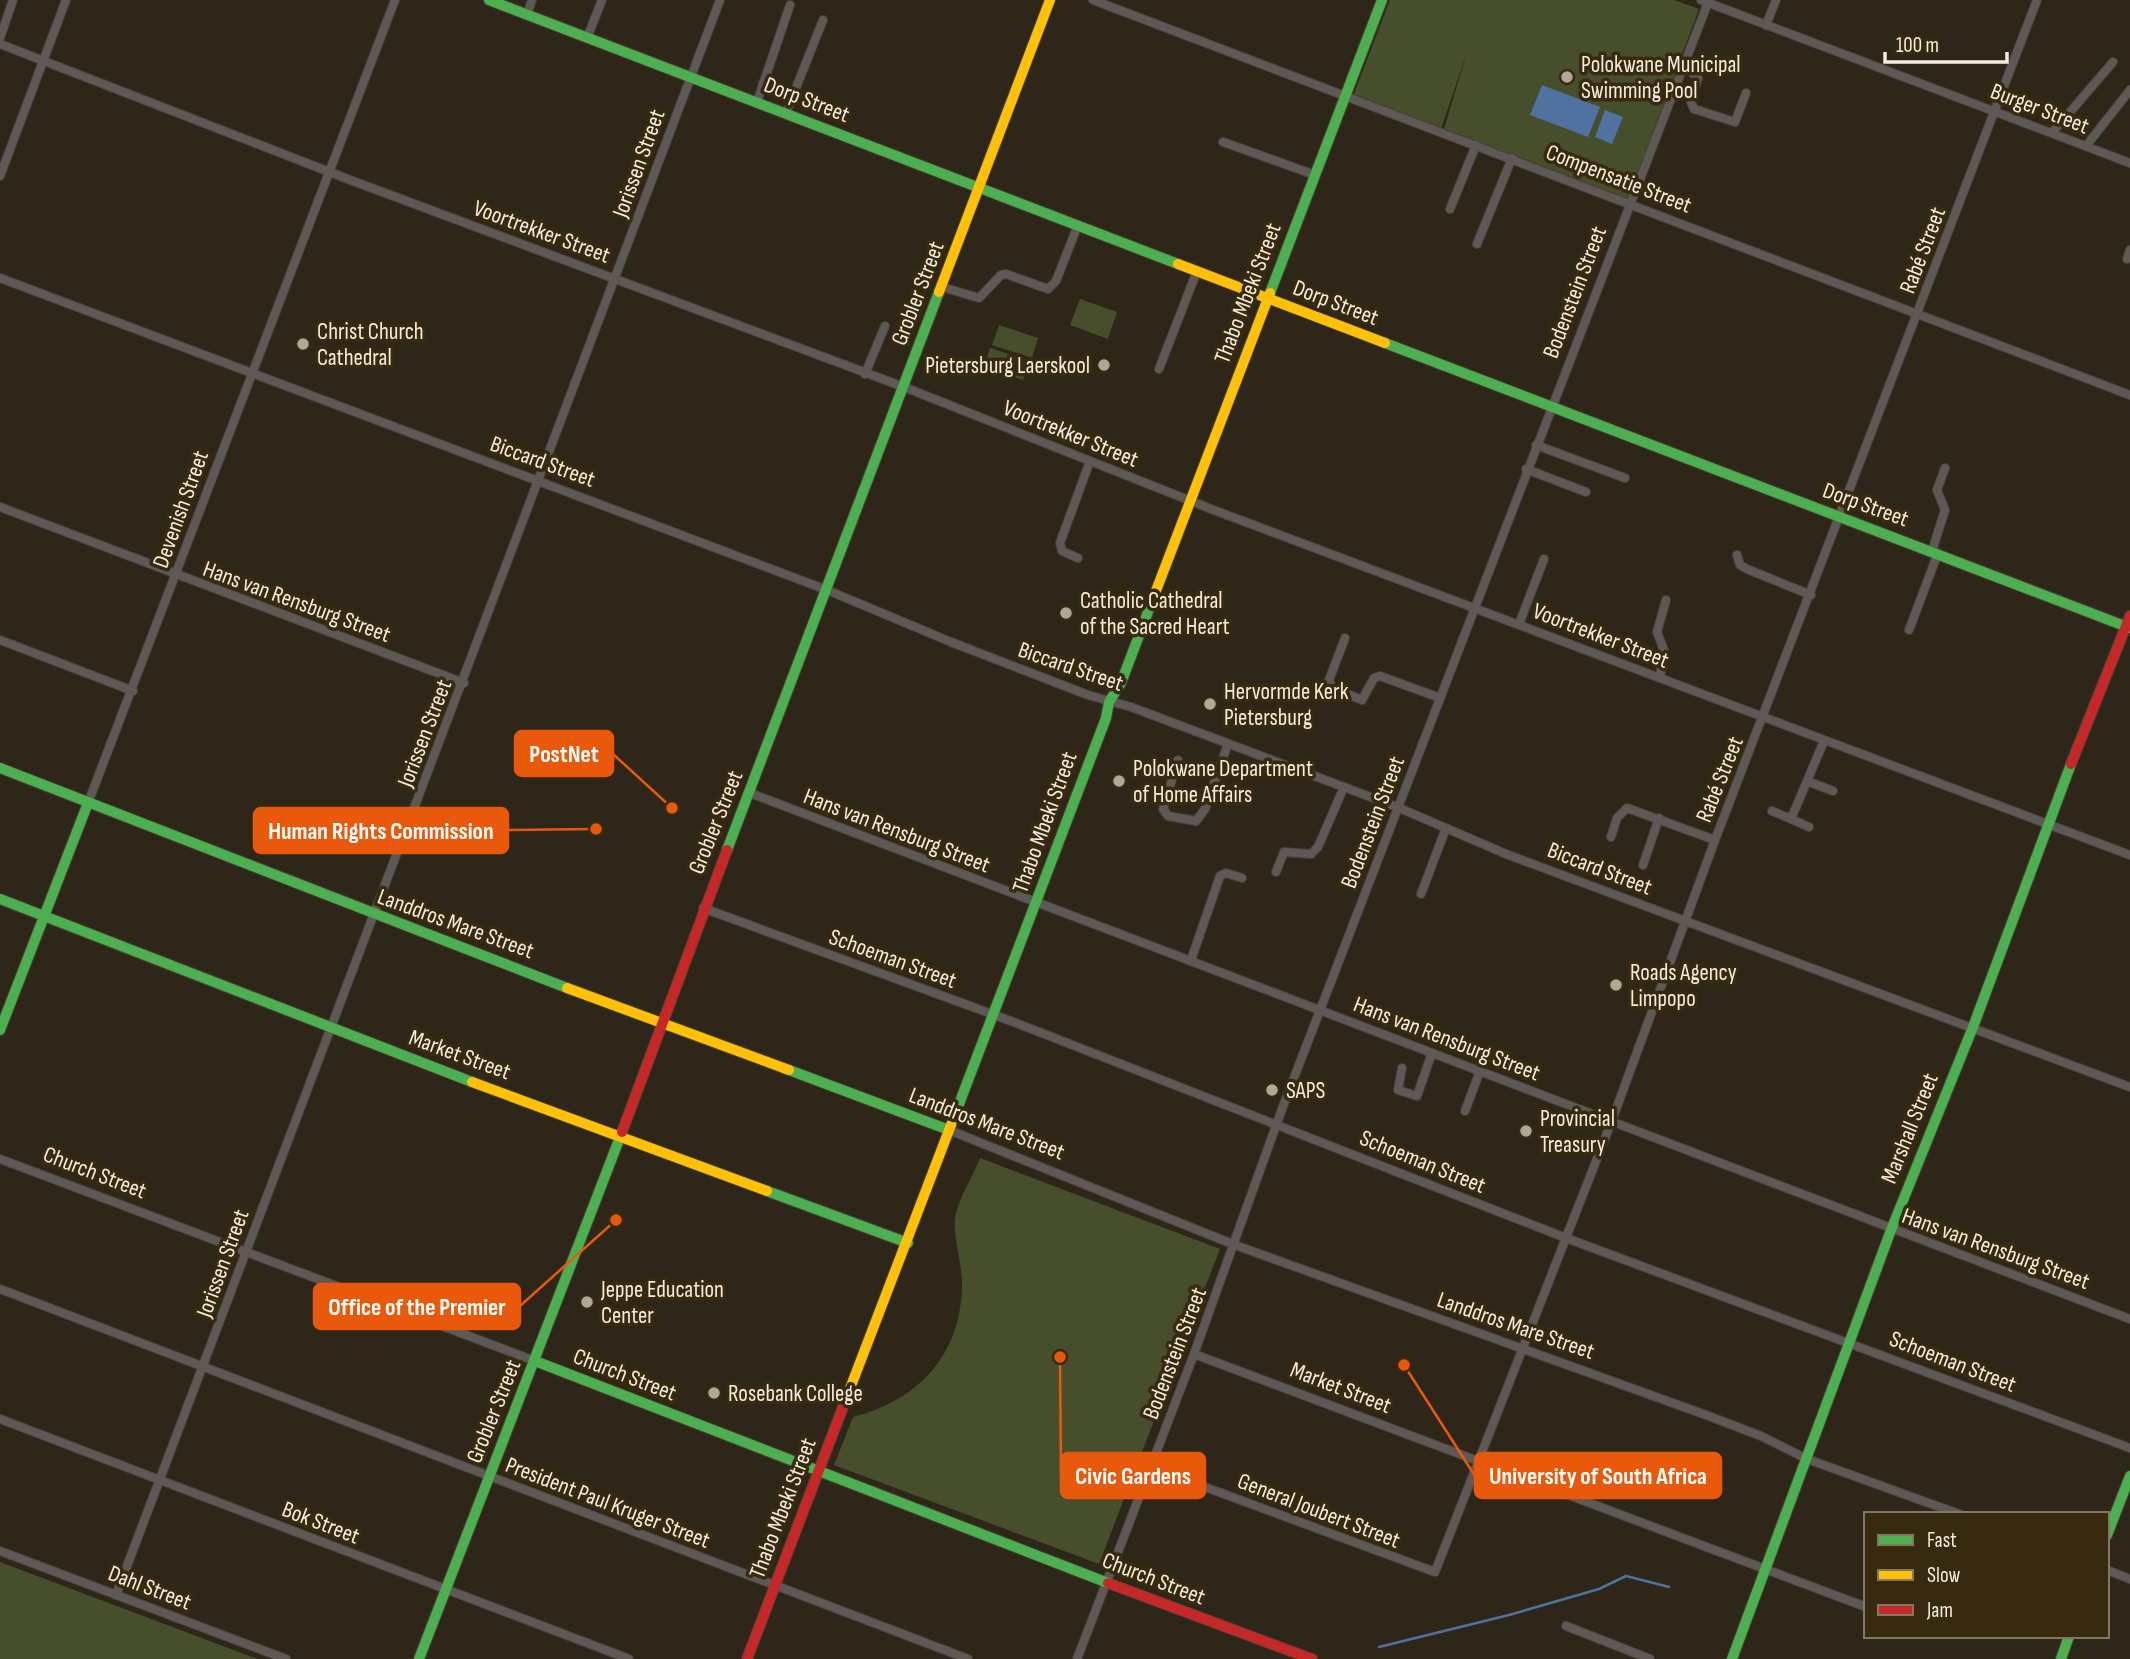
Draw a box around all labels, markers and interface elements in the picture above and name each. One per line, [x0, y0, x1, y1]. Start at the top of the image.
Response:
scale bar [1885, 21, 2008, 65]
text: 100 m [1896, 33, 1939, 58]
place label: Polokwane Municipal Swimming Pool [1581, 51, 1741, 105]
marker: Polokwane Municipal Swimming Pool [1559, 69, 1575, 85]
street label: Dorp Street [760, 71, 853, 129]
street label: Burger Street [1987, 77, 2093, 140]
street label: Jorissen Street [606, 106, 671, 222]
street label: Compensatie Street [1542, 138, 1695, 220]
street label: Voortrekker Street [470, 194, 614, 270]
street label: Rabé Street [1894, 203, 1952, 297]
street label: Thabo Mbeki Street [1208, 219, 1288, 368]
street label: Bodenstein Street [1537, 222, 1613, 362]
street label: Grobler Street [885, 237, 951, 349]
street label: Dorp Street [1289, 274, 1382, 332]
place label: Christ Church Cathedral [317, 318, 424, 372]
marker: Christ Church Cathedral [295, 336, 311, 352]
place label: Pietersburg Laerskool [925, 352, 1090, 380]
marker: Pietersburg Laerskool [1096, 357, 1112, 373]
street label: Voortrekker Street [999, 394, 1142, 474]
street label: Biccard Street [486, 430, 599, 494]
street label: Devenish Street [147, 447, 215, 572]
street label: Dorp Street [1819, 477, 1912, 533]
street label: Hans van Rensburg Street [199, 555, 394, 649]
place label: Catholic Cathedral of the Sacred Heart [1080, 587, 1230, 641]
street label: Voortrekker Street [1529, 597, 1673, 675]
marker: Catholic Cathedral of the Sacred Heart [1058, 605, 1074, 621]
street label: Biccard Street [1014, 636, 1127, 698]
street label: Jorissen Street [391, 676, 458, 792]
place label: Hervormde Kerk Pietersburg [1224, 678, 1349, 732]
marker: Hervormde Kerk Pietersburg [1202, 696, 1218, 712]
callout: PostNet [515, 731, 613, 776]
street label: Rabé Street [1690, 732, 1750, 826]
text: PostNet [529, 740, 599, 769]
street label: Thabo Mbeki Street [1006, 748, 1083, 897]
street label: Bodenstein Street [1335, 752, 1411, 892]
place label: Polokwane Department of Home Affairs [1133, 755, 1313, 809]
street label: Grobler Street [682, 767, 749, 878]
marker: Polokwane Department of Home Affairs [1111, 773, 1127, 789]
street label: Hans van Rensburg Street [799, 782, 994, 879]
callout: Human Rights Commission [254, 808, 508, 853]
text: Human Rights Commission [268, 817, 494, 846]
street label: Biccard Street [1544, 836, 1656, 902]
street label: Landdros Mare Street [374, 883, 538, 965]
street label: Schoeman Street [825, 923, 960, 995]
place label: Roads Agency Limpopo [1630, 959, 1737, 1013]
marker: Roads Agency Limpopo [1608, 977, 1624, 993]
street label: Hans van Rensburg Street [1349, 990, 1544, 1087]
street label: Market Street [405, 1024, 514, 1086]
street label: Marshall Street [1875, 1069, 1945, 1188]
place label: SAPS [1286, 1077, 1325, 1105]
street label: Landdros Mare Street [905, 1081, 1068, 1166]
marker: SAPS [1264, 1082, 1280, 1098]
place label: Provincial Treasury [1540, 1105, 1615, 1159]
marker: Provincial Treasury [1518, 1123, 1534, 1139]
street label: Schoeman Street [1356, 1124, 1490, 1200]
street label: Church Street [39, 1140, 150, 1205]
street label: Hans van Rensburg Street [1898, 1202, 2093, 1296]
street label: Jorissen Street [190, 1206, 255, 1322]
place label: Jeppe Education Center [600, 1276, 724, 1330]
street label: Bodenstein Street [1137, 1283, 1213, 1423]
callout: Office of the Premier [314, 1284, 520, 1329]
street label: Landdros Mare Street [1433, 1286, 1598, 1366]
text: Office of the Premier [328, 1293, 506, 1322]
marker: Jeppe Education Center [579, 1294, 595, 1310]
street label: Schoeman Street [1885, 1325, 2020, 1399]
street label: Church Street [569, 1342, 680, 1407]
street label: Grobler Street [460, 1356, 527, 1467]
street label: Market Street [1286, 1356, 1395, 1420]
place label: Rosebank College [728, 1380, 863, 1408]
marker: Rosebank College [706, 1385, 722, 1401]
street label: Thabo Mbeki Street [743, 1434, 823, 1583]
street label: President Paul Kruger Street [501, 1451, 714, 1555]
callout: Civic Gardens [1061, 1453, 1205, 1498]
callout: University of South Africa [1475, 1453, 1721, 1498]
text: Civic Gardens [1075, 1462, 1191, 1491]
text: University of South Africa [1489, 1462, 1707, 1491]
street label: General Joubert Street [1234, 1467, 1404, 1555]
street label: Bok Street [278, 1495, 363, 1550]
legend [1864, 1512, 2109, 1638]
text: Fast [1927, 1528, 1957, 1553]
street label: Church Street [1098, 1546, 1209, 1611]
street label: Dahl Street [104, 1559, 195, 1616]
text: Slow [1927, 1563, 1961, 1588]
text: Jam [1926, 1598, 1953, 1623]

